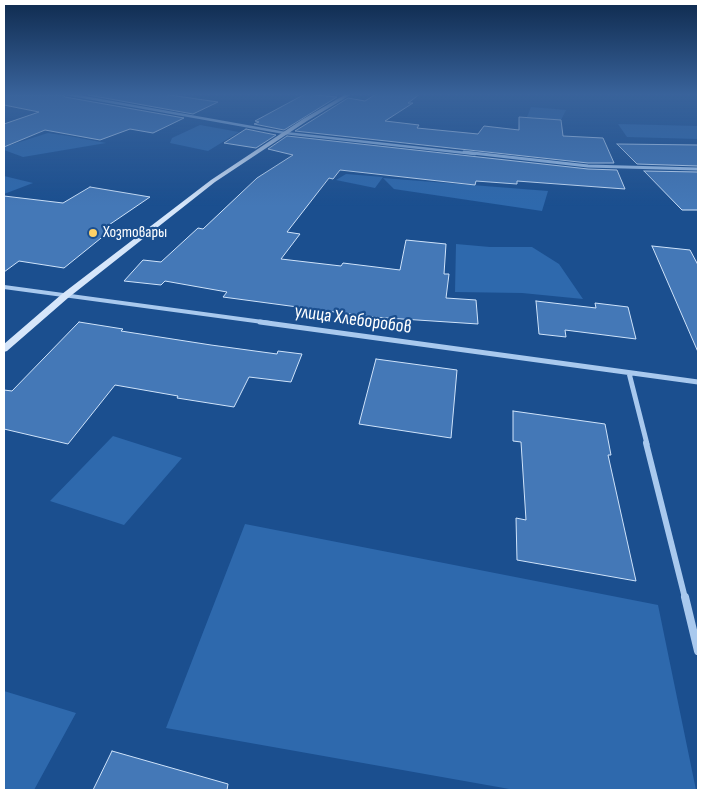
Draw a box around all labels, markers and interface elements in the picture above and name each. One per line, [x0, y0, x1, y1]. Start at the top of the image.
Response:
place label: Хозтовары [103, 223, 167, 243]
marker: Хозтовары [87, 227, 99, 239]
street label: улица Хлеборобов [293, 301, 413, 339]

